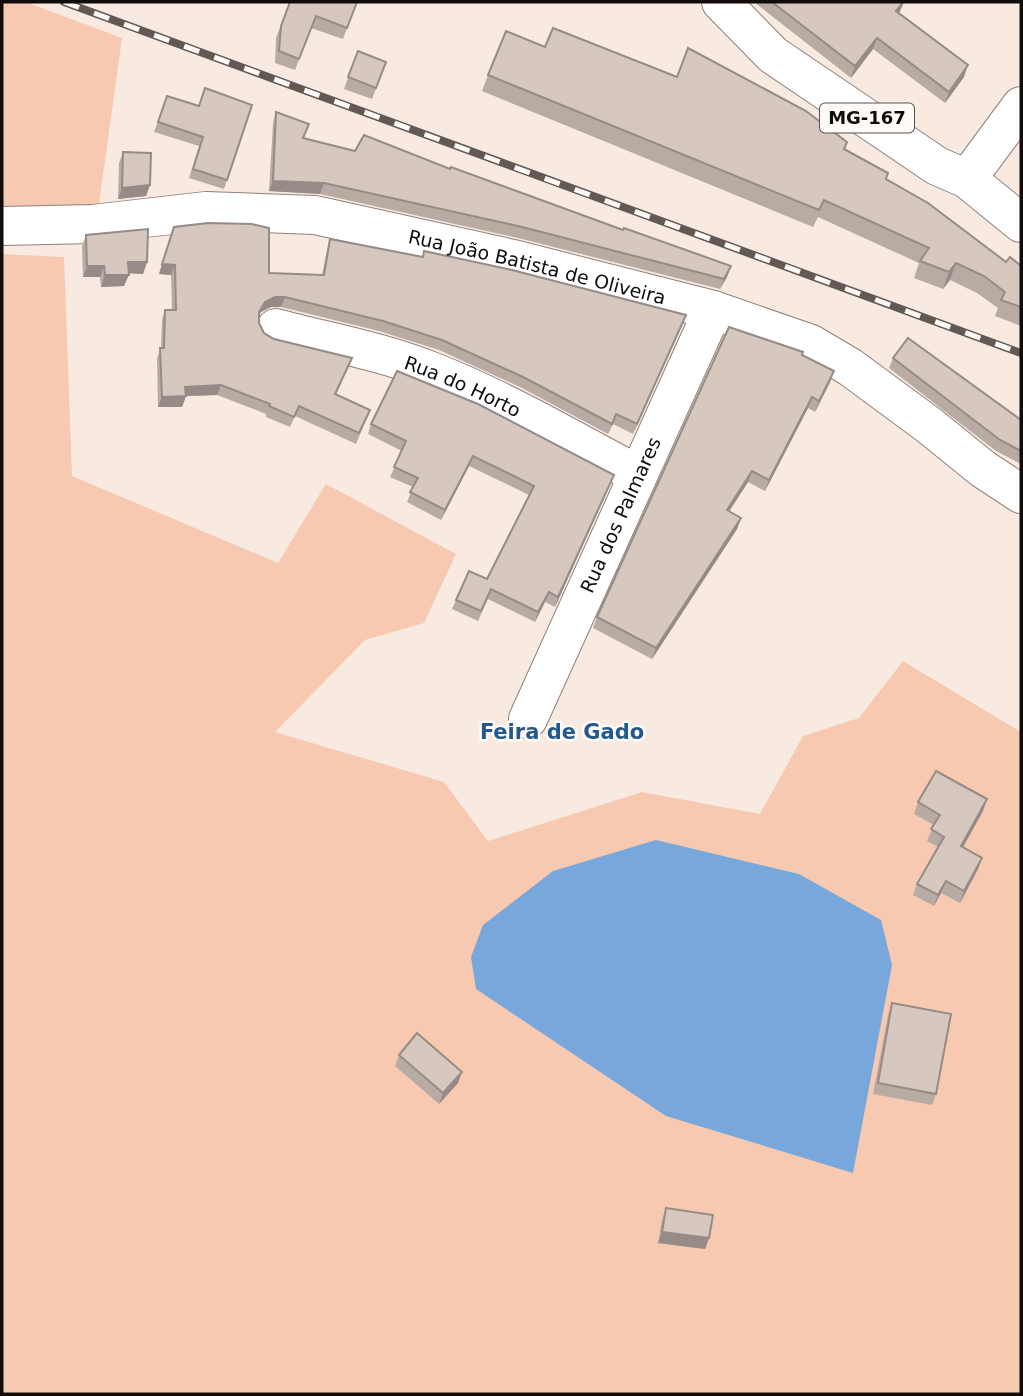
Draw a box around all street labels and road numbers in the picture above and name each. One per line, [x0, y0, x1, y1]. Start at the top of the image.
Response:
road number: MG-167 [820, 104, 914, 132]
street label: Rua João Batista de Oliveira [406, 225, 668, 309]
street label: Rua do Horto [402, 351, 525, 421]
street label: Rua dos Palmares [576, 434, 665, 596]

